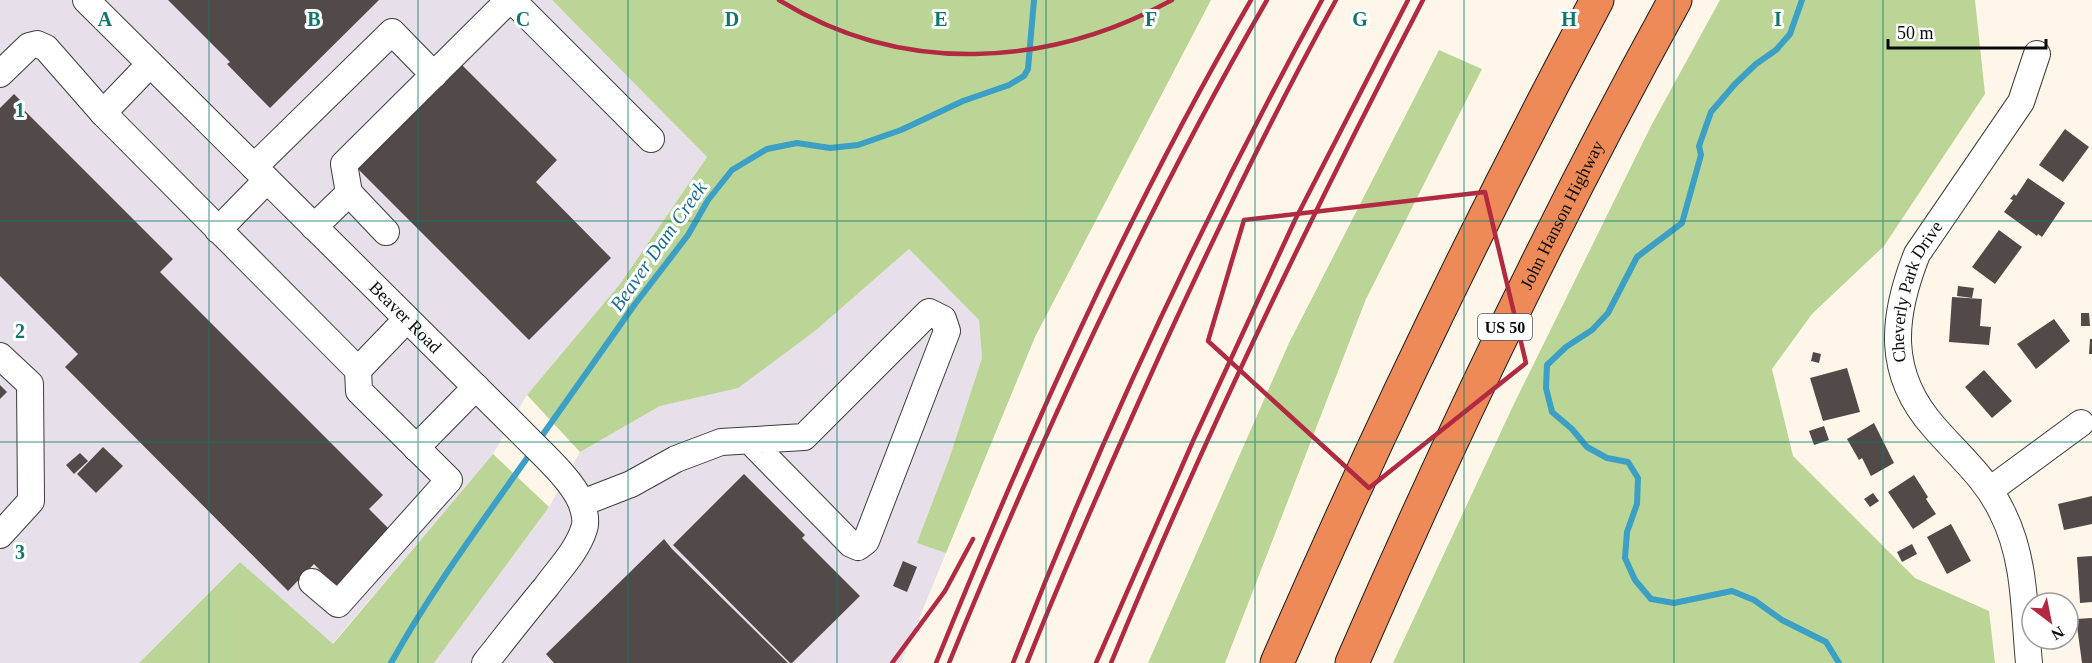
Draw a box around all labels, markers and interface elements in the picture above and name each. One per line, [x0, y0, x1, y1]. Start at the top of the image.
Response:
text: A [98, 8, 113, 30]
text: B [307, 8, 321, 30]
text: C [516, 8, 530, 30]
text: D [725, 8, 739, 30]
text: E [934, 8, 948, 30]
text: F [1145, 8, 1157, 30]
text: G [1352, 8, 1368, 30]
text: H [1561, 8, 1577, 30]
text: I [1774, 8, 1782, 30]
scale bar [1888, 12, 2046, 50]
text: 50 m [1897, 23, 1934, 43]
text: 1 [15, 99, 25, 121]
street label: John Hanson Highway [1516, 137, 1608, 292]
water label: Beaver Dam Creek [605, 176, 711, 315]
street label: Cheverly Park Drive [1888, 217, 1947, 364]
street label: Beaver Road [365, 277, 446, 357]
road number: US 50 [1478, 314, 1532, 340]
text: 2 [15, 320, 25, 342]
text: 3 [15, 541, 25, 563]
north arrow [2020, 591, 2080, 651]
text: N [2048, 623, 2067, 644]

